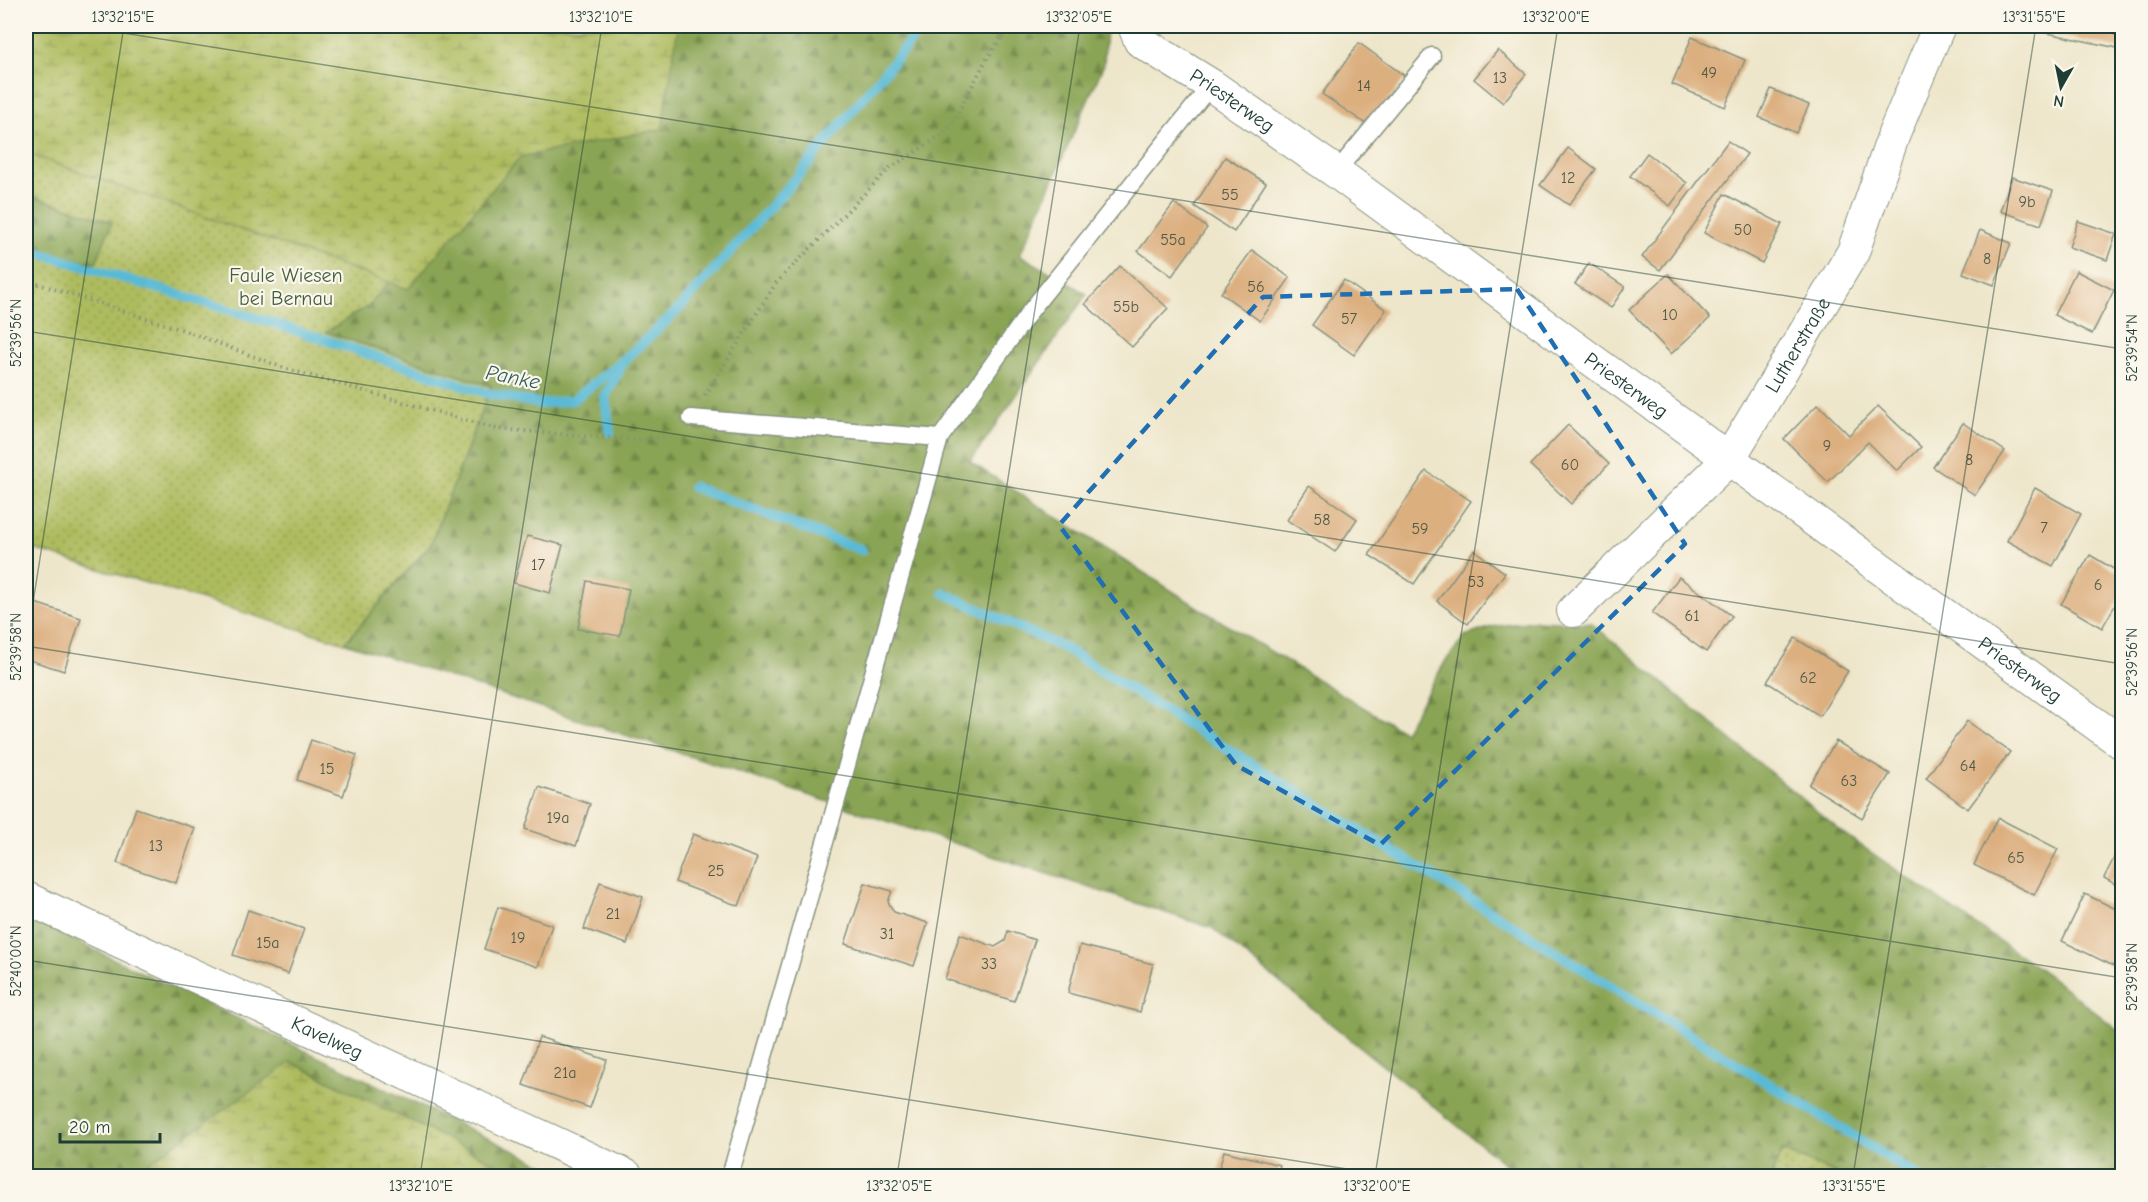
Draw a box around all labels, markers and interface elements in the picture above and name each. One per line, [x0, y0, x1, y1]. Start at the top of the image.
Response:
text: 13°32'15"E [92, 8, 154, 26]
text: 13°32'10"E [569, 8, 633, 26]
text: 13°32'05"E [1046, 8, 1112, 26]
text: 13°32'00"E [1522, 8, 1590, 26]
text: 13°31'55"E [2002, 8, 2066, 26]
north arrow [2031, 57, 2091, 117]
street label: Priesterweg [1186, 64, 1279, 138]
house number: 49 [1701, 64, 1717, 82]
house number: 13 [1493, 69, 1507, 87]
house number: 14 [1357, 77, 1371, 95]
text: N [2052, 91, 2065, 111]
house number: 12 [1561, 169, 1575, 187]
house number: 55 [1221, 186, 1239, 204]
house number: 9b [2018, 193, 2036, 211]
house number: 50 [1734, 221, 1752, 239]
house number: 55a [1160, 231, 1186, 249]
house number: 8 [1983, 250, 1991, 268]
park label: Faule Wiesen bei Bernau [229, 264, 343, 310]
house number: 56 [1247, 278, 1265, 296]
street label: Lutherstraße [1761, 293, 1835, 397]
house number: 55b [1113, 298, 1139, 316]
text: 52°39'56"N [7, 299, 25, 367]
house number: 10 [1662, 306, 1678, 324]
house number: 57 [1341, 310, 1358, 328]
text: 52°39'54"N [2123, 314, 2141, 382]
street label: Priesterweg [1580, 347, 1672, 423]
water label: Panke [484, 360, 543, 394]
house number: 9 [1823, 437, 1831, 455]
house number: 8 [1965, 451, 1973, 469]
house number: 60 [1561, 456, 1579, 474]
house number: 58 [1314, 511, 1330, 529]
house number: 7 [2040, 519, 2048, 537]
house number: 59 [1411, 520, 1429, 538]
house number: 17 [531, 556, 545, 574]
house number: 53 [1468, 573, 1484, 591]
house number: 6 [2094, 576, 2102, 594]
house number: 61 [1684, 607, 1700, 625]
text: 52°39'58"N [7, 613, 25, 681]
text: 52°39'56"N [2123, 628, 2141, 696]
street label: Priesterweg [1974, 632, 2066, 708]
house number: 62 [1799, 669, 1817, 687]
house number: 64 [1960, 757, 1976, 775]
house number: 15 [319, 760, 335, 778]
house number: 63 [1841, 772, 1857, 790]
house number: 19a [546, 809, 570, 827]
house number: 13 [149, 837, 163, 855]
house number: 65 [2007, 849, 2025, 867]
house number: 25 [707, 862, 725, 880]
house number: 21 [606, 905, 620, 923]
text: 52°40'00"N [7, 925, 25, 997]
house number: 31 [880, 925, 894, 943]
house number: 19 [511, 929, 525, 947]
house number: 15a [256, 934, 280, 952]
text: 52°39'58"N [2123, 943, 2141, 1011]
house number: 33 [981, 955, 997, 973]
street label: Kavelweg [288, 1011, 367, 1064]
house number: 21a [554, 1064, 576, 1082]
scale bar [60, 1106, 160, 1144]
text: 20 m [69, 1117, 110, 1138]
text: 13°32'10"E [389, 1177, 453, 1195]
text: 13°32'05"E [866, 1177, 932, 1195]
text: 13°32'00"E [1343, 1177, 1411, 1195]
text: 13°31'55"E [1822, 1177, 1886, 1195]

